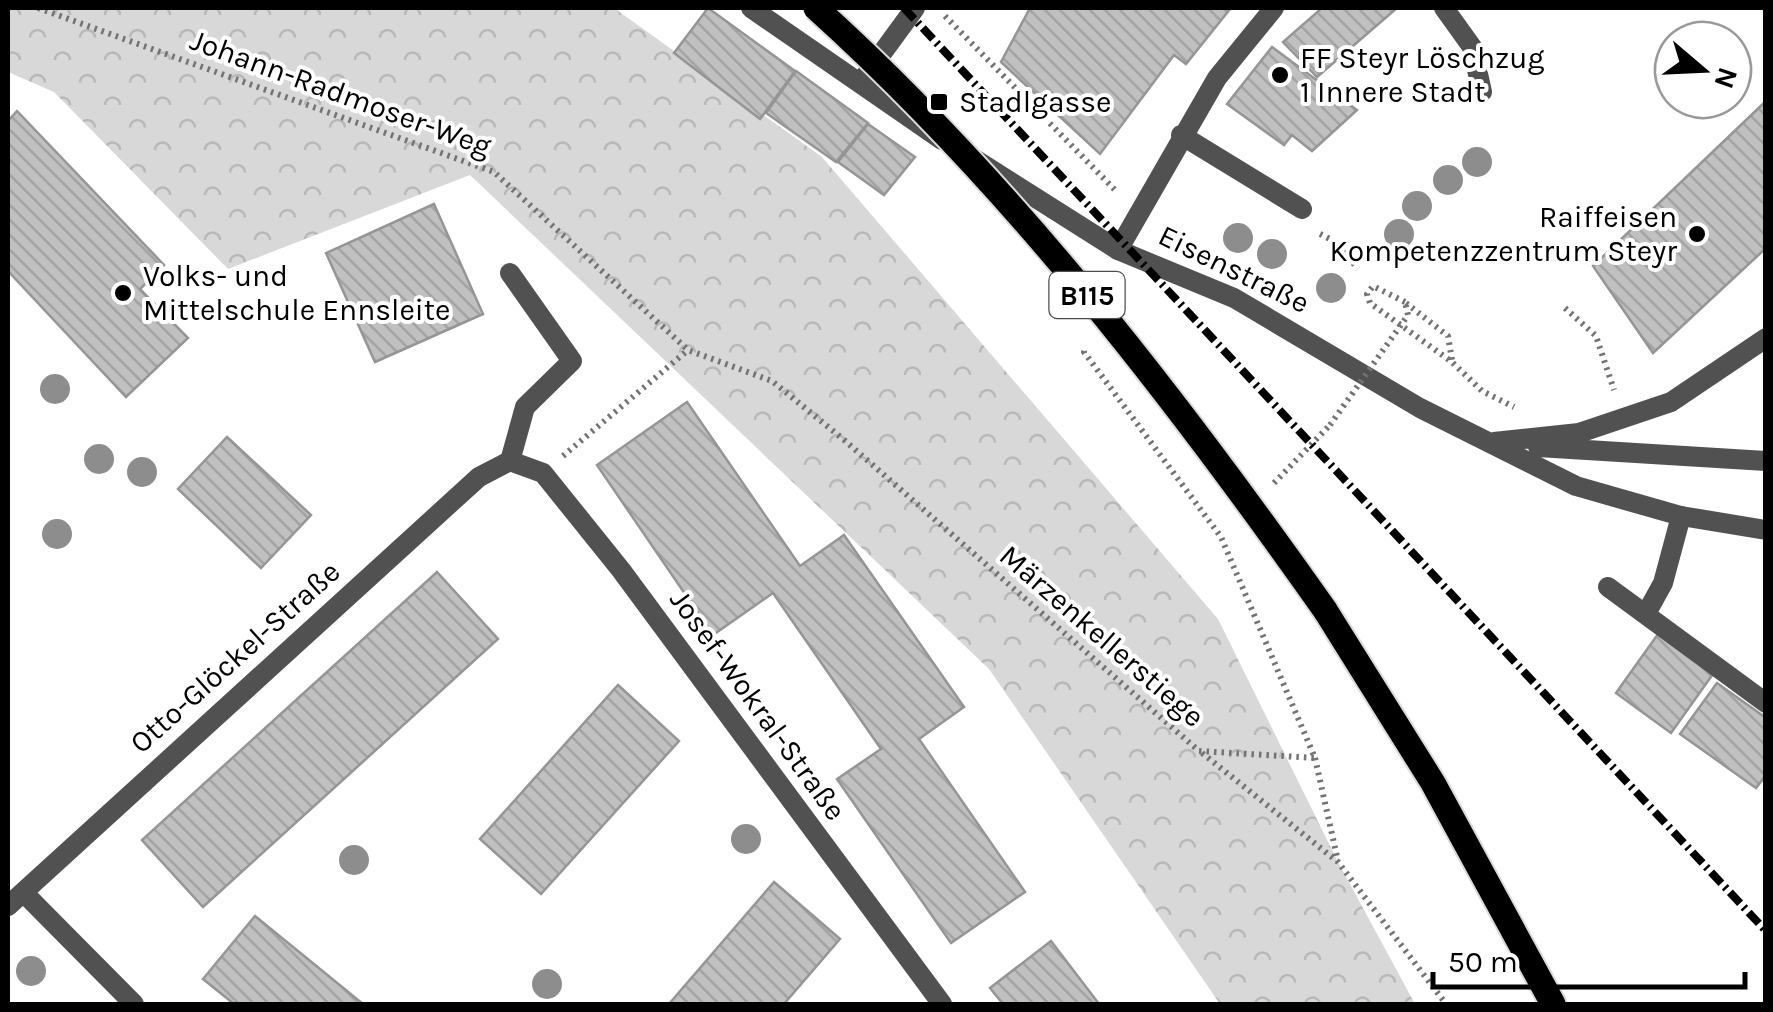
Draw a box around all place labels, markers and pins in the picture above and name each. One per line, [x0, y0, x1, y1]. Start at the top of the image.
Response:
place label: FF Steyr Löschzug 1 Innere Stadt [1300, 40, 1544, 110]
marker: FF Steyr Löschzug 1 Innere Stadt [1269, 64, 1291, 86]
place label: Stadlgasse [959, 84, 1112, 120]
marker: Stadlgasse [928, 91, 950, 113]
place label: Raiffeisen Kompetenzzentrum Steyr [1329, 199, 1677, 269]
marker: Raiffeisen Kompetenzzentrum Steyr [1686, 223, 1708, 245]
place label: Volks- und Mittelschule Ennsleite [143, 258, 450, 328]
marker: Volks- und Mittelschule Ennsleite [112, 282, 134, 304]

